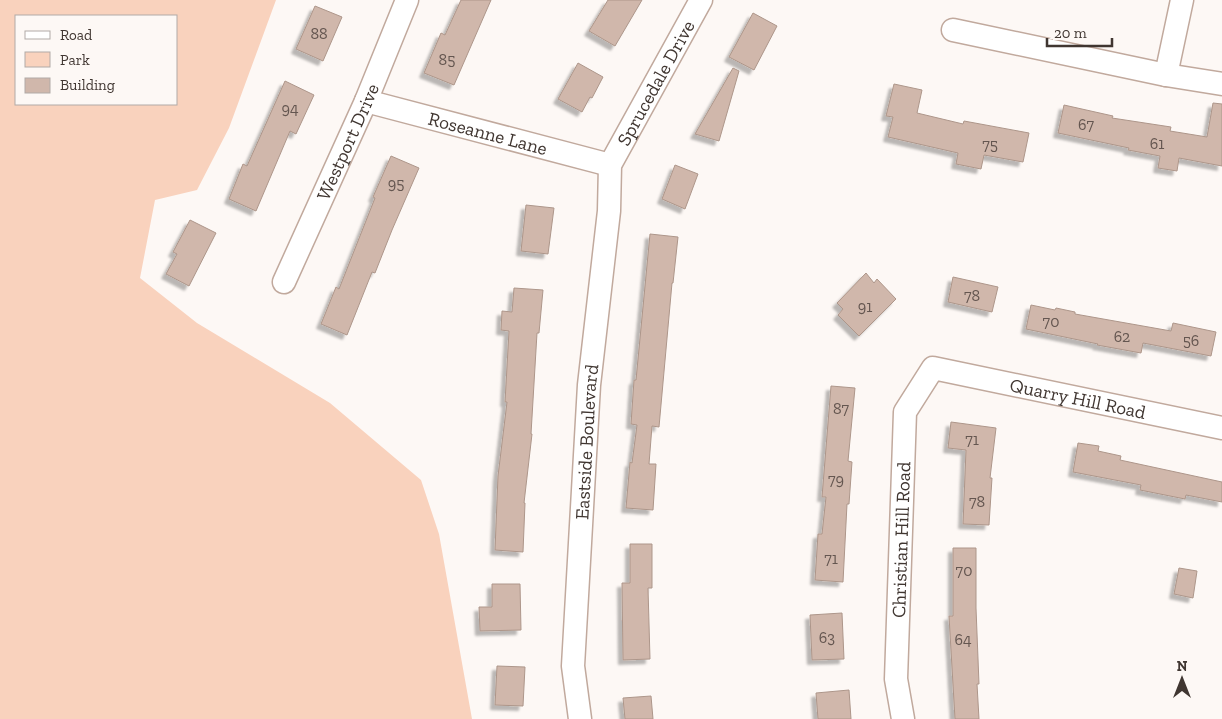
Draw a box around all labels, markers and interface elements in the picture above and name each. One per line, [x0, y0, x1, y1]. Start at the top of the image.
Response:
legend [15, 15, 178, 105]
scale bar [1047, 15, 1112, 47]
street label: Sprucedale Drive [612, 16, 699, 149]
house number: 88 [310, 24, 328, 43]
text: 20 m [1054, 24, 1087, 42]
text: Road [60, 26, 93, 44]
house number: 85 [439, 50, 455, 69]
text: Park [60, 51, 90, 69]
text: Building [60, 76, 115, 94]
street label: Westport Drive [311, 80, 383, 204]
house number: 94 [281, 99, 299, 118]
street label: Roseanne Lane [426, 106, 550, 160]
house number: 67 [1078, 115, 1094, 134]
house number: 61 [1150, 134, 1164, 153]
house number: 75 [982, 135, 998, 154]
house number: 95 [388, 174, 404, 193]
house number: 78 [964, 286, 980, 305]
house number: 91 [858, 297, 872, 316]
house number: 70 [1043, 312, 1059, 331]
house number: 62 [1114, 327, 1130, 346]
house number: 56 [1183, 331, 1199, 350]
street label: Eastside Boulevard [570, 362, 603, 520]
street label: Quarry Hill Road [1008, 373, 1149, 424]
house number: 87 [833, 399, 850, 418]
house number: 71 [965, 430, 979, 449]
street label: Christian Hill Road [887, 461, 915, 618]
house number: 79 [828, 470, 844, 489]
house number: 78 [969, 492, 985, 511]
house number: 71 [824, 549, 838, 568]
house number: 70 [956, 561, 972, 580]
house number: 63 [819, 628, 835, 647]
house number: 64 [954, 630, 972, 649]
north arrow [1157, 654, 1207, 704]
text: N [1177, 658, 1188, 675]

